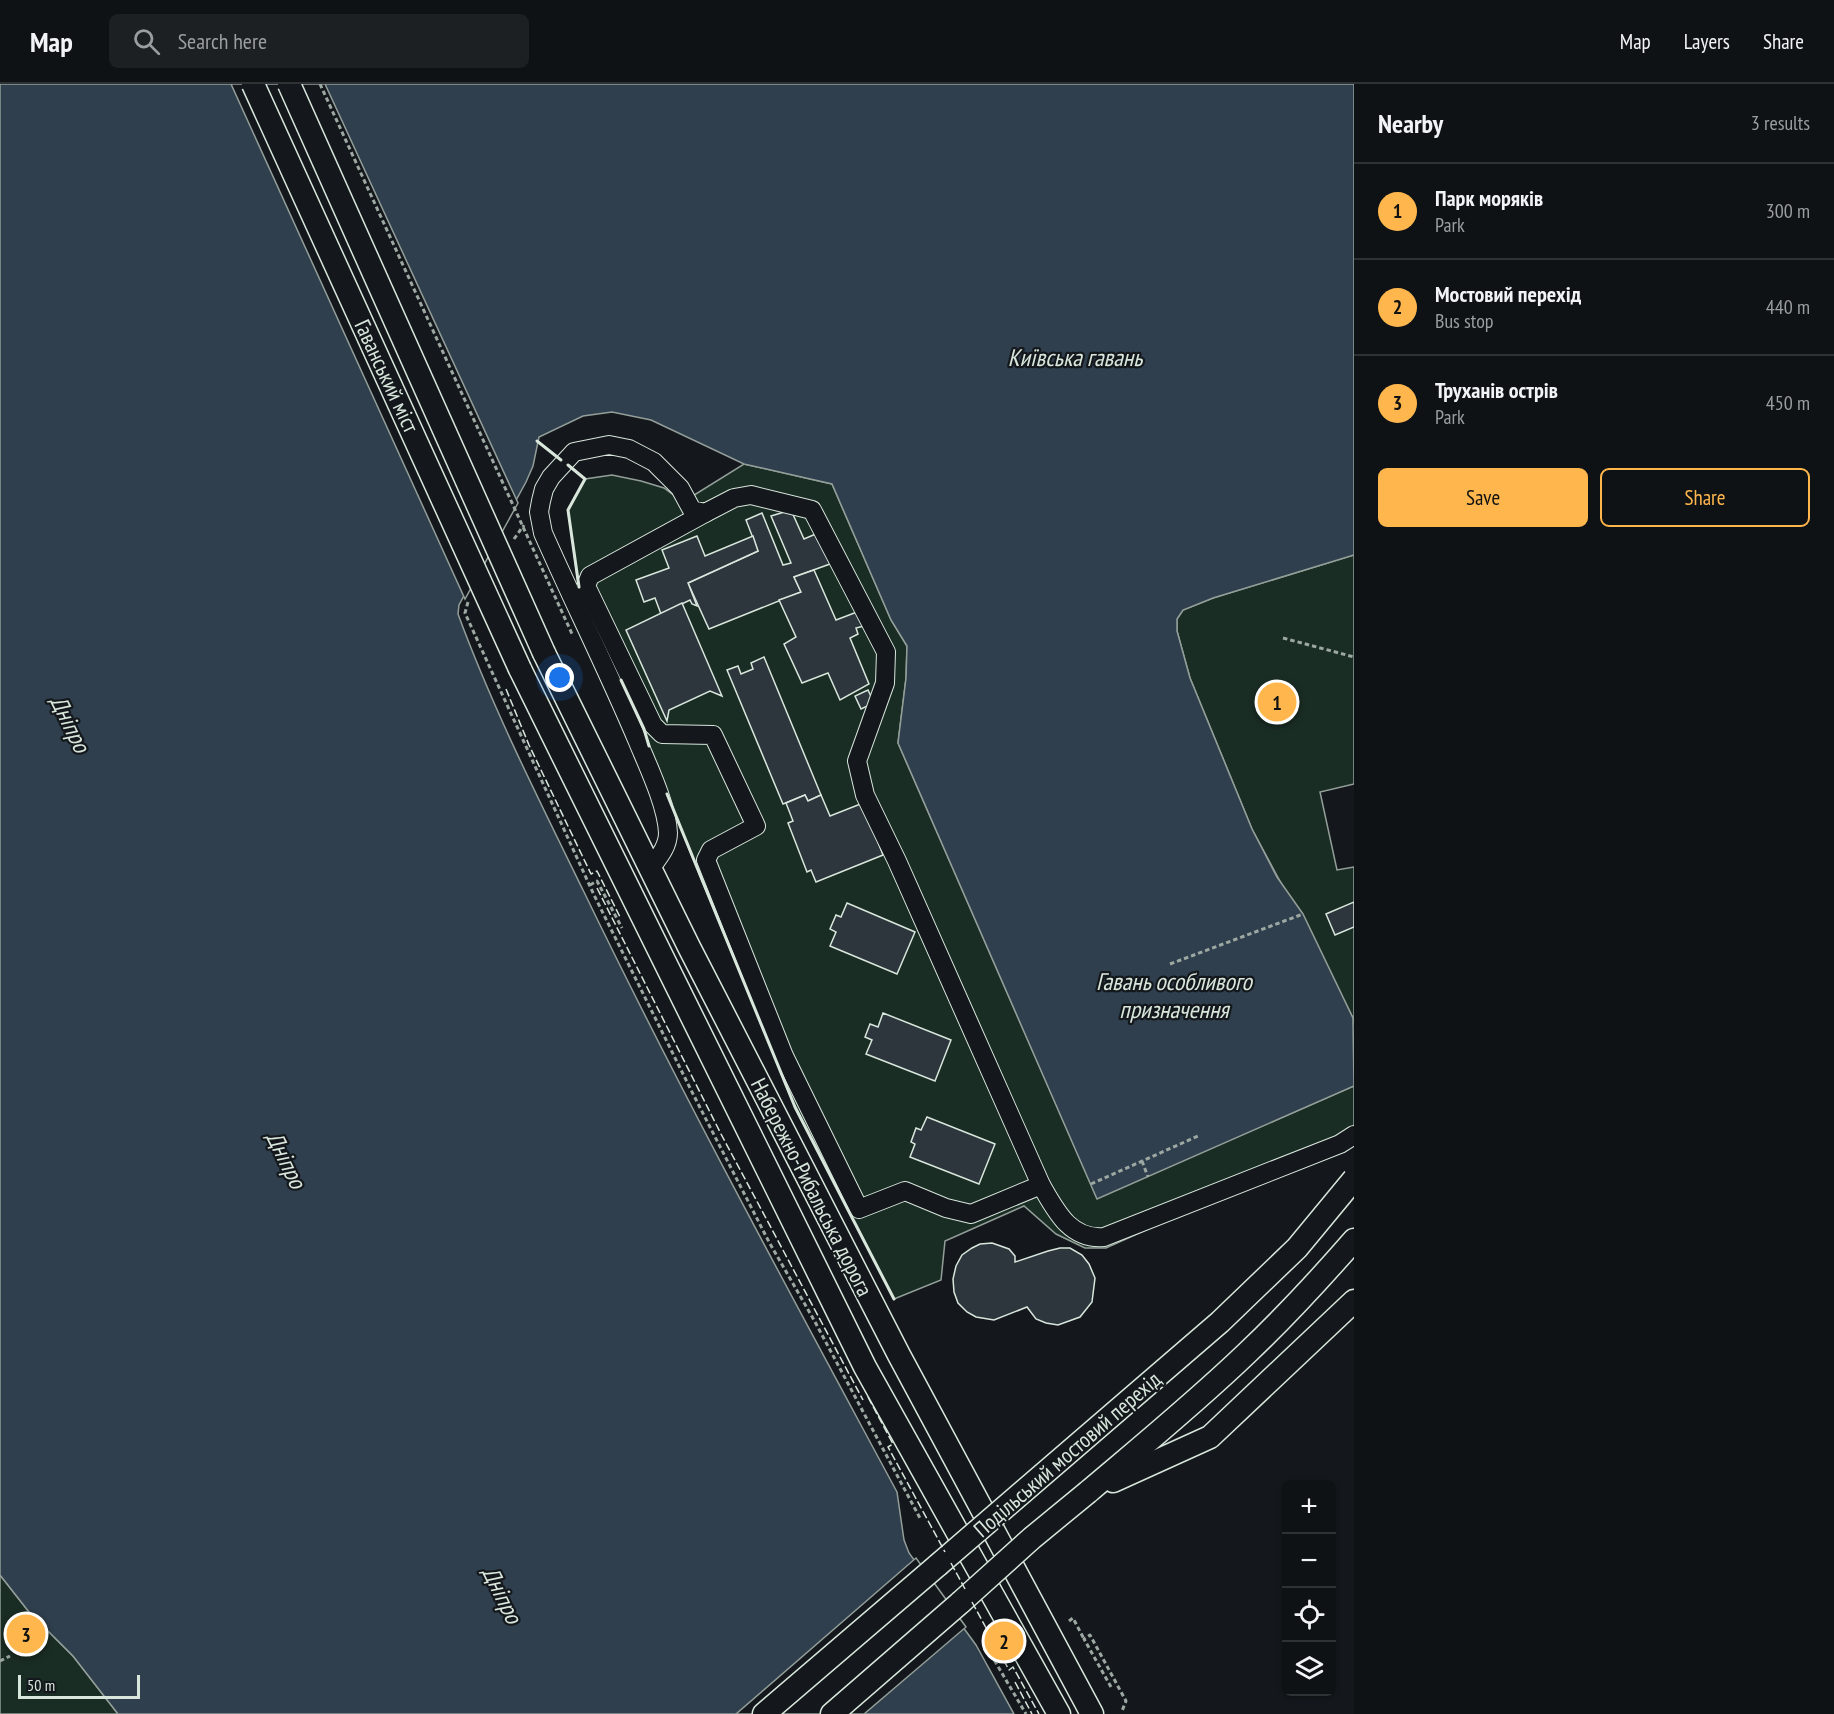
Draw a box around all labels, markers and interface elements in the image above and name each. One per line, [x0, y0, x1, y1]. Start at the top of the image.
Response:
search box [109, 14, 529, 68]
text: Map [30, 23, 73, 60]
icon: search [130, 25, 163, 58]
text: Search here [178, 27, 267, 55]
text: Map [1620, 28, 1651, 55]
text: Layers [1684, 28, 1730, 55]
text: Share [1763, 28, 1804, 55]
text: Nearby [1378, 107, 1443, 140]
text: 3 results [1751, 110, 1810, 136]
text: Парк моряків [1435, 184, 1543, 212]
text: 1 [1393, 198, 1402, 224]
text: 300 m [1766, 198, 1810, 224]
text: Park [1435, 212, 1465, 238]
text: Мостовий перехід [1435, 280, 1581, 308]
text: 2 [1393, 294, 1402, 320]
text: 440 m [1766, 294, 1810, 320]
text: Bus stop [1435, 308, 1494, 334]
street label: Гаванський міст [349, 315, 426, 438]
water label: Київська гавань [1008, 342, 1143, 373]
text: Труханів острів [1435, 376, 1558, 404]
text: 3 [1393, 390, 1402, 416]
text: 450 m [1766, 390, 1810, 416]
text: Park [1435, 404, 1465, 430]
button: Save [1378, 468, 1588, 527]
button: Share [1600, 468, 1810, 527]
your location [545, 663, 574, 692]
pin: 1 [1258, 680, 1296, 724]
water label: Дніпро [43, 689, 98, 759]
water label: Гавань особливого призначення [1096, 966, 1254, 1025]
street label: Набережно-Рибальська дорога [745, 1073, 879, 1301]
water label: Дніпро [259, 1125, 314, 1195]
street label: Подільський мостовий перехід [968, 1365, 1167, 1543]
map controls [1282, 1480, 1336, 1696]
button: + [1282, 1480, 1336, 1534]
button: − [1282, 1534, 1336, 1588]
water label: Дніпро [475, 1560, 530, 1630]
button: locate [1282, 1588, 1336, 1642]
pin: 3 [6, 1612, 46, 1656]
pin: 2 [984, 1618, 1024, 1664]
button: layers [1282, 1642, 1336, 1696]
scale bar [18, 1672, 140, 1700]
text: 50 m [27, 1675, 55, 1695]

